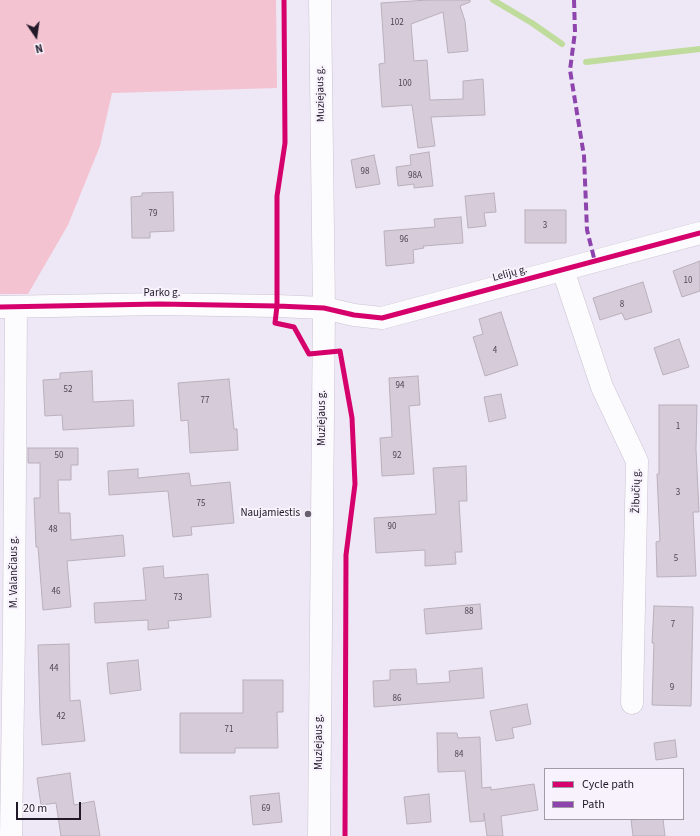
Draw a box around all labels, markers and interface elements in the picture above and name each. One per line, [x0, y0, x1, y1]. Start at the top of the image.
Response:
north arrow [16, 16, 56, 56]
house number: 102 [390, 18, 404, 28]
text: N [34, 40, 44, 56]
street label: Muziejaus g. [314, 66, 328, 122]
house number: 100 [398, 79, 412, 89]
house number: 98 [361, 167, 369, 177]
house number: 98A [408, 171, 422, 181]
house number: 79 [149, 209, 157, 219]
house number: 3 [543, 221, 547, 231]
house number: 96 [400, 235, 408, 245]
street label: Lelijų g. [491, 263, 529, 285]
house number: 10 [684, 276, 692, 286]
street label: Parko g. [144, 287, 180, 301]
house number: 8 [620, 300, 624, 310]
house number: 4 [493, 346, 497, 356]
house number: 94 [396, 381, 404, 391]
house number: 52 [64, 385, 72, 395]
street label: Muziejaus g. [316, 390, 330, 446]
house number: 77 [201, 396, 209, 406]
house number: 1 [676, 422, 680, 432]
house number: 50 [55, 451, 63, 461]
house number: 92 [393, 451, 401, 461]
street label: Žibučių g. [630, 468, 644, 514]
house number: 3 [676, 488, 680, 498]
house number: 75 [197, 499, 205, 509]
place label: Naujamiestis [240, 507, 300, 521]
marker: Naujamiestis [303, 509, 313, 519]
house number: 90 [388, 522, 396, 532]
house number: 48 [49, 525, 57, 535]
street label: M. Valančiaus g. [8, 536, 22, 608]
house number: 5 [674, 554, 678, 564]
house number: 46 [52, 587, 60, 597]
house number: 73 [174, 593, 182, 603]
house number: 88 [465, 607, 473, 617]
house number: 7 [671, 620, 675, 630]
house number: 44 [50, 664, 58, 674]
house number: 9 [670, 683, 674, 693]
house number: 86 [393, 694, 401, 704]
house number: 42 [57, 712, 65, 722]
street label: Muziejaus g. [313, 714, 327, 770]
house number: 71 [225, 725, 233, 735]
house number: 84 [455, 750, 463, 760]
legend [544, 768, 684, 820]
text: Cycle path [582, 776, 634, 793]
scale bar [18, 794, 83, 820]
text: Path [582, 796, 605, 813]
text: 20 m [23, 800, 47, 817]
house number: 69 [262, 804, 270, 814]

